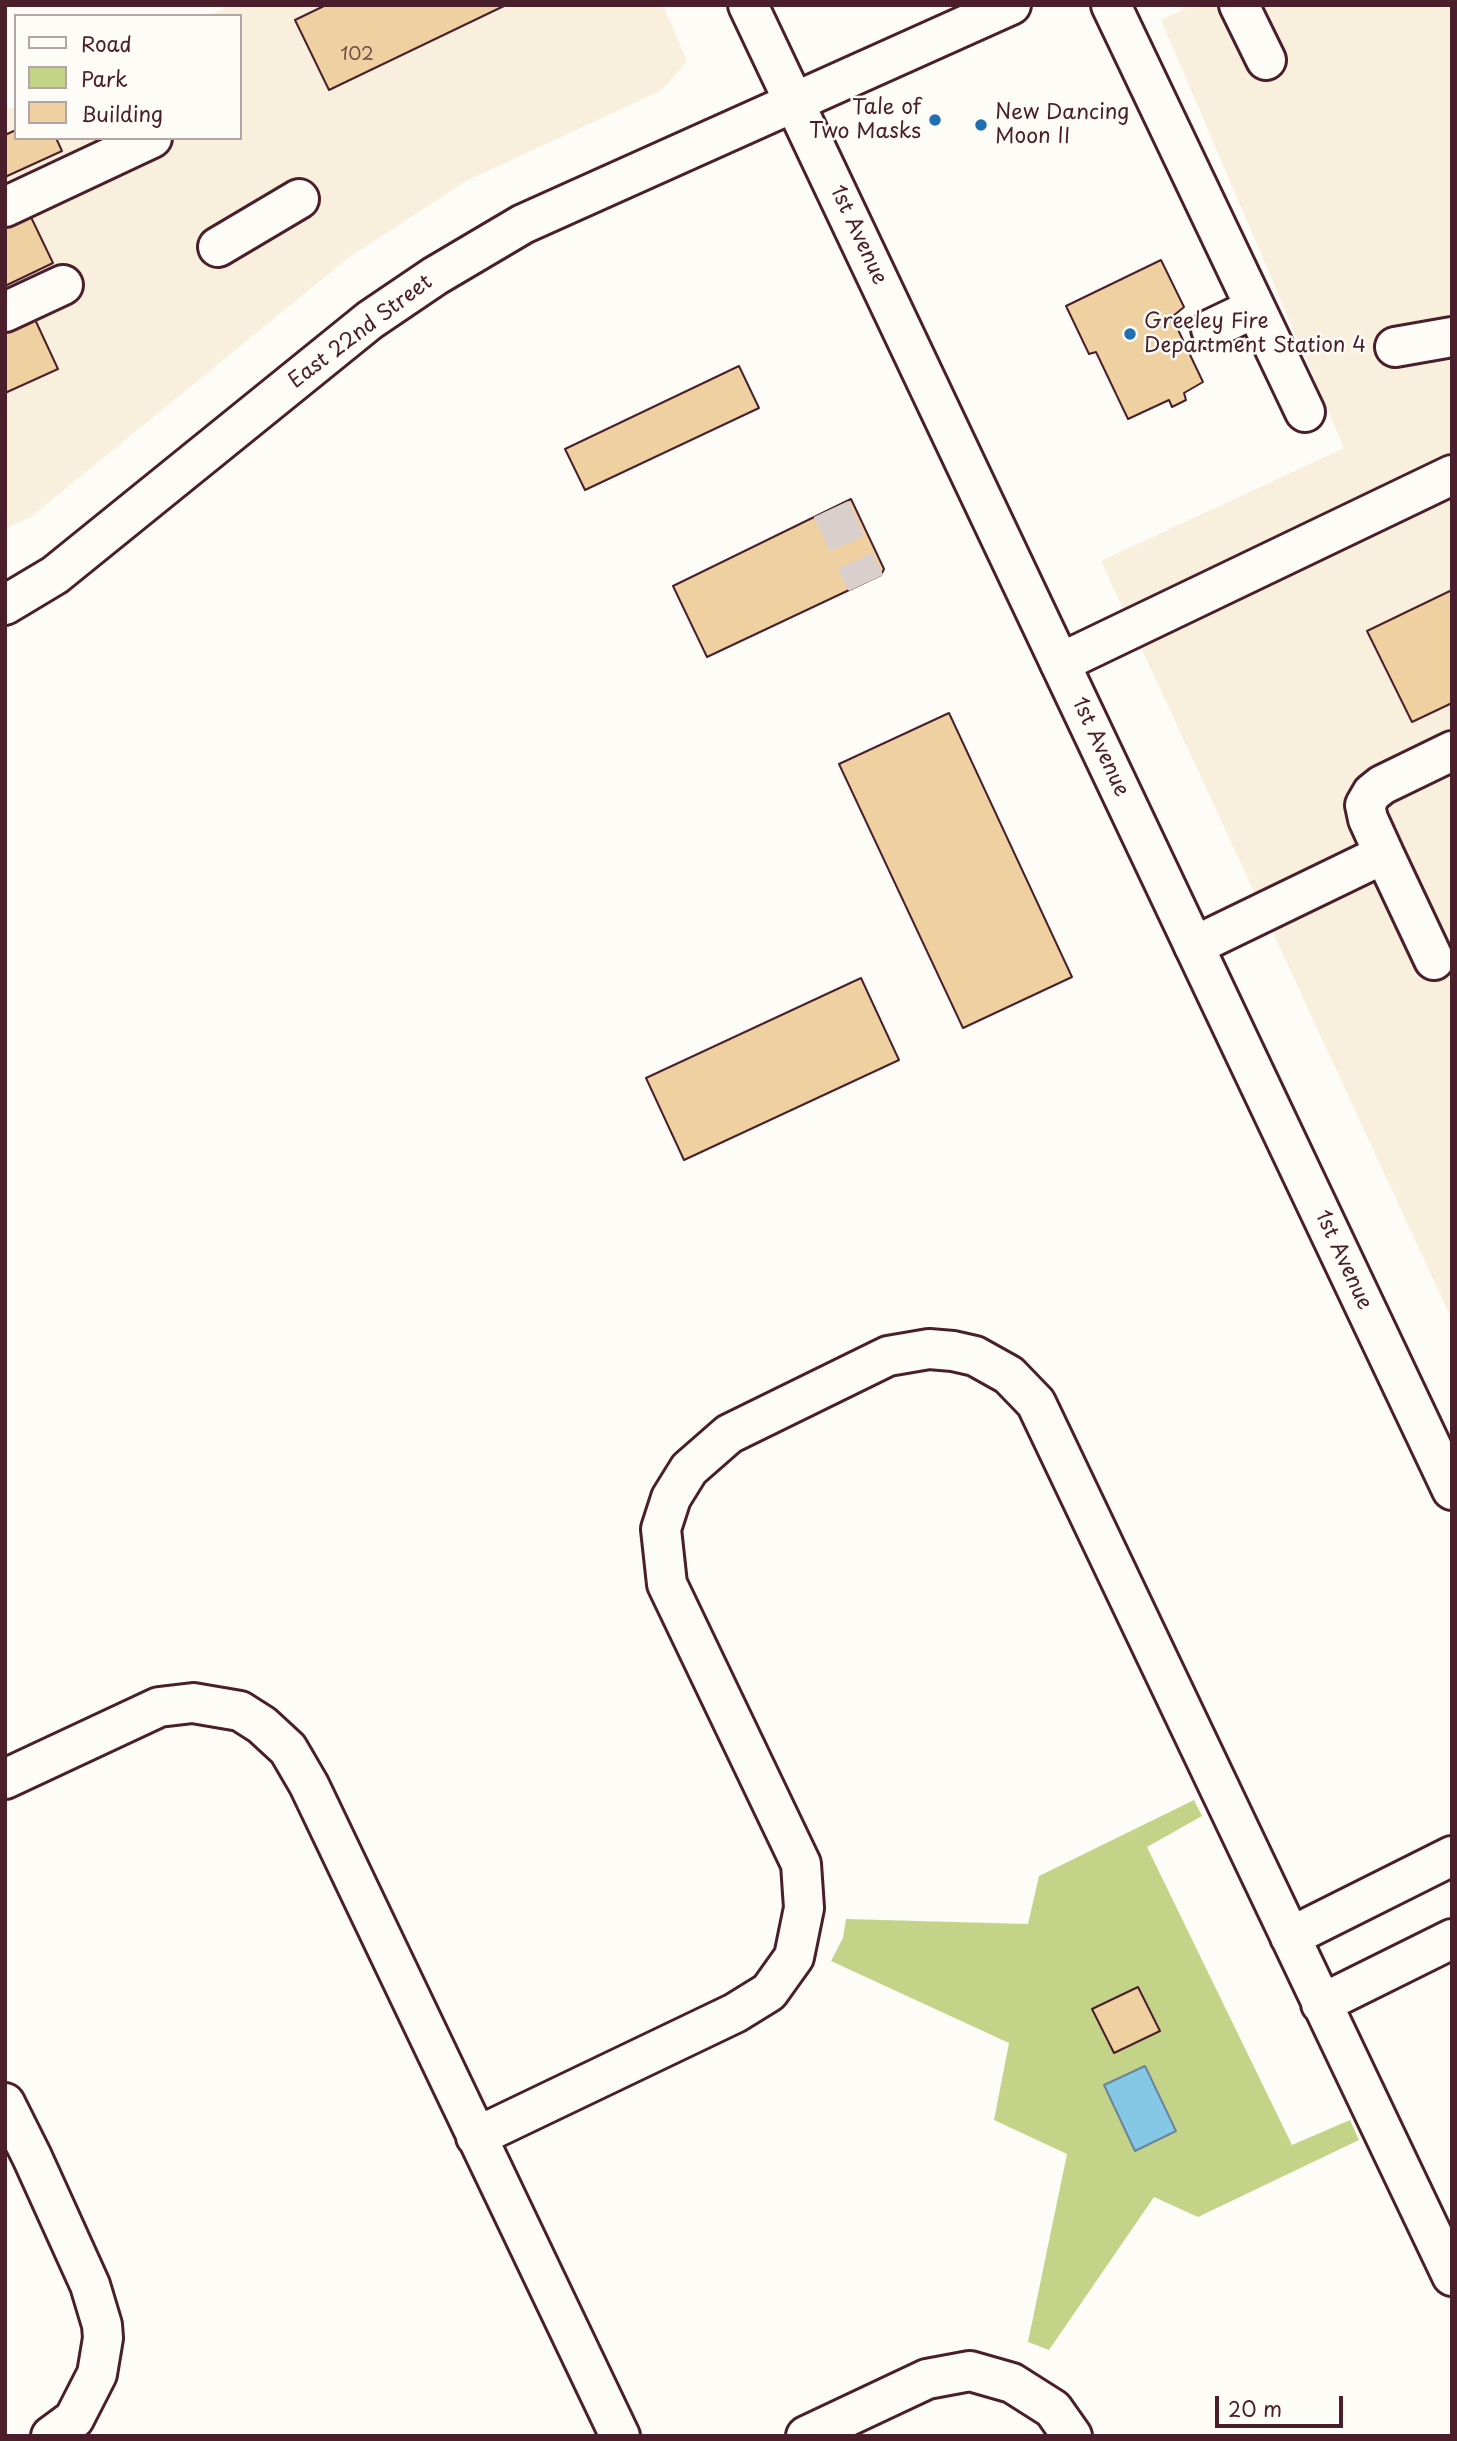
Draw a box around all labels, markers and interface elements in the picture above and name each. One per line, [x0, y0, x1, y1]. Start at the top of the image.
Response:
legend [14, 14, 242, 140]
text: Road [81, 27, 132, 59]
house number: 102 [340, 44, 374, 66]
text: Park [81, 62, 128, 94]
place label: Tale of Two Masks [809, 95, 921, 145]
text: Building [81, 97, 163, 129]
place label: New Dancing Moon II [995, 100, 1129, 150]
marker: Tale of Two Masks [927, 112, 943, 128]
marker: New Dancing Moon II [973, 117, 989, 133]
street label: 1st Avenue [824, 181, 892, 289]
street label: East 22nd Street [284, 270, 438, 394]
place label: Greeley Fire Department Station 4 [1144, 309, 1366, 359]
marker: Greeley Fire Department Station 4 [1122, 326, 1138, 342]
street label: 1st Avenue [1066, 693, 1134, 801]
street label: 1st Avenue [1309, 1206, 1377, 1314]
scale bar [1219, 2382, 1347, 2426]
text: 20 m [1228, 2392, 1282, 2424]

